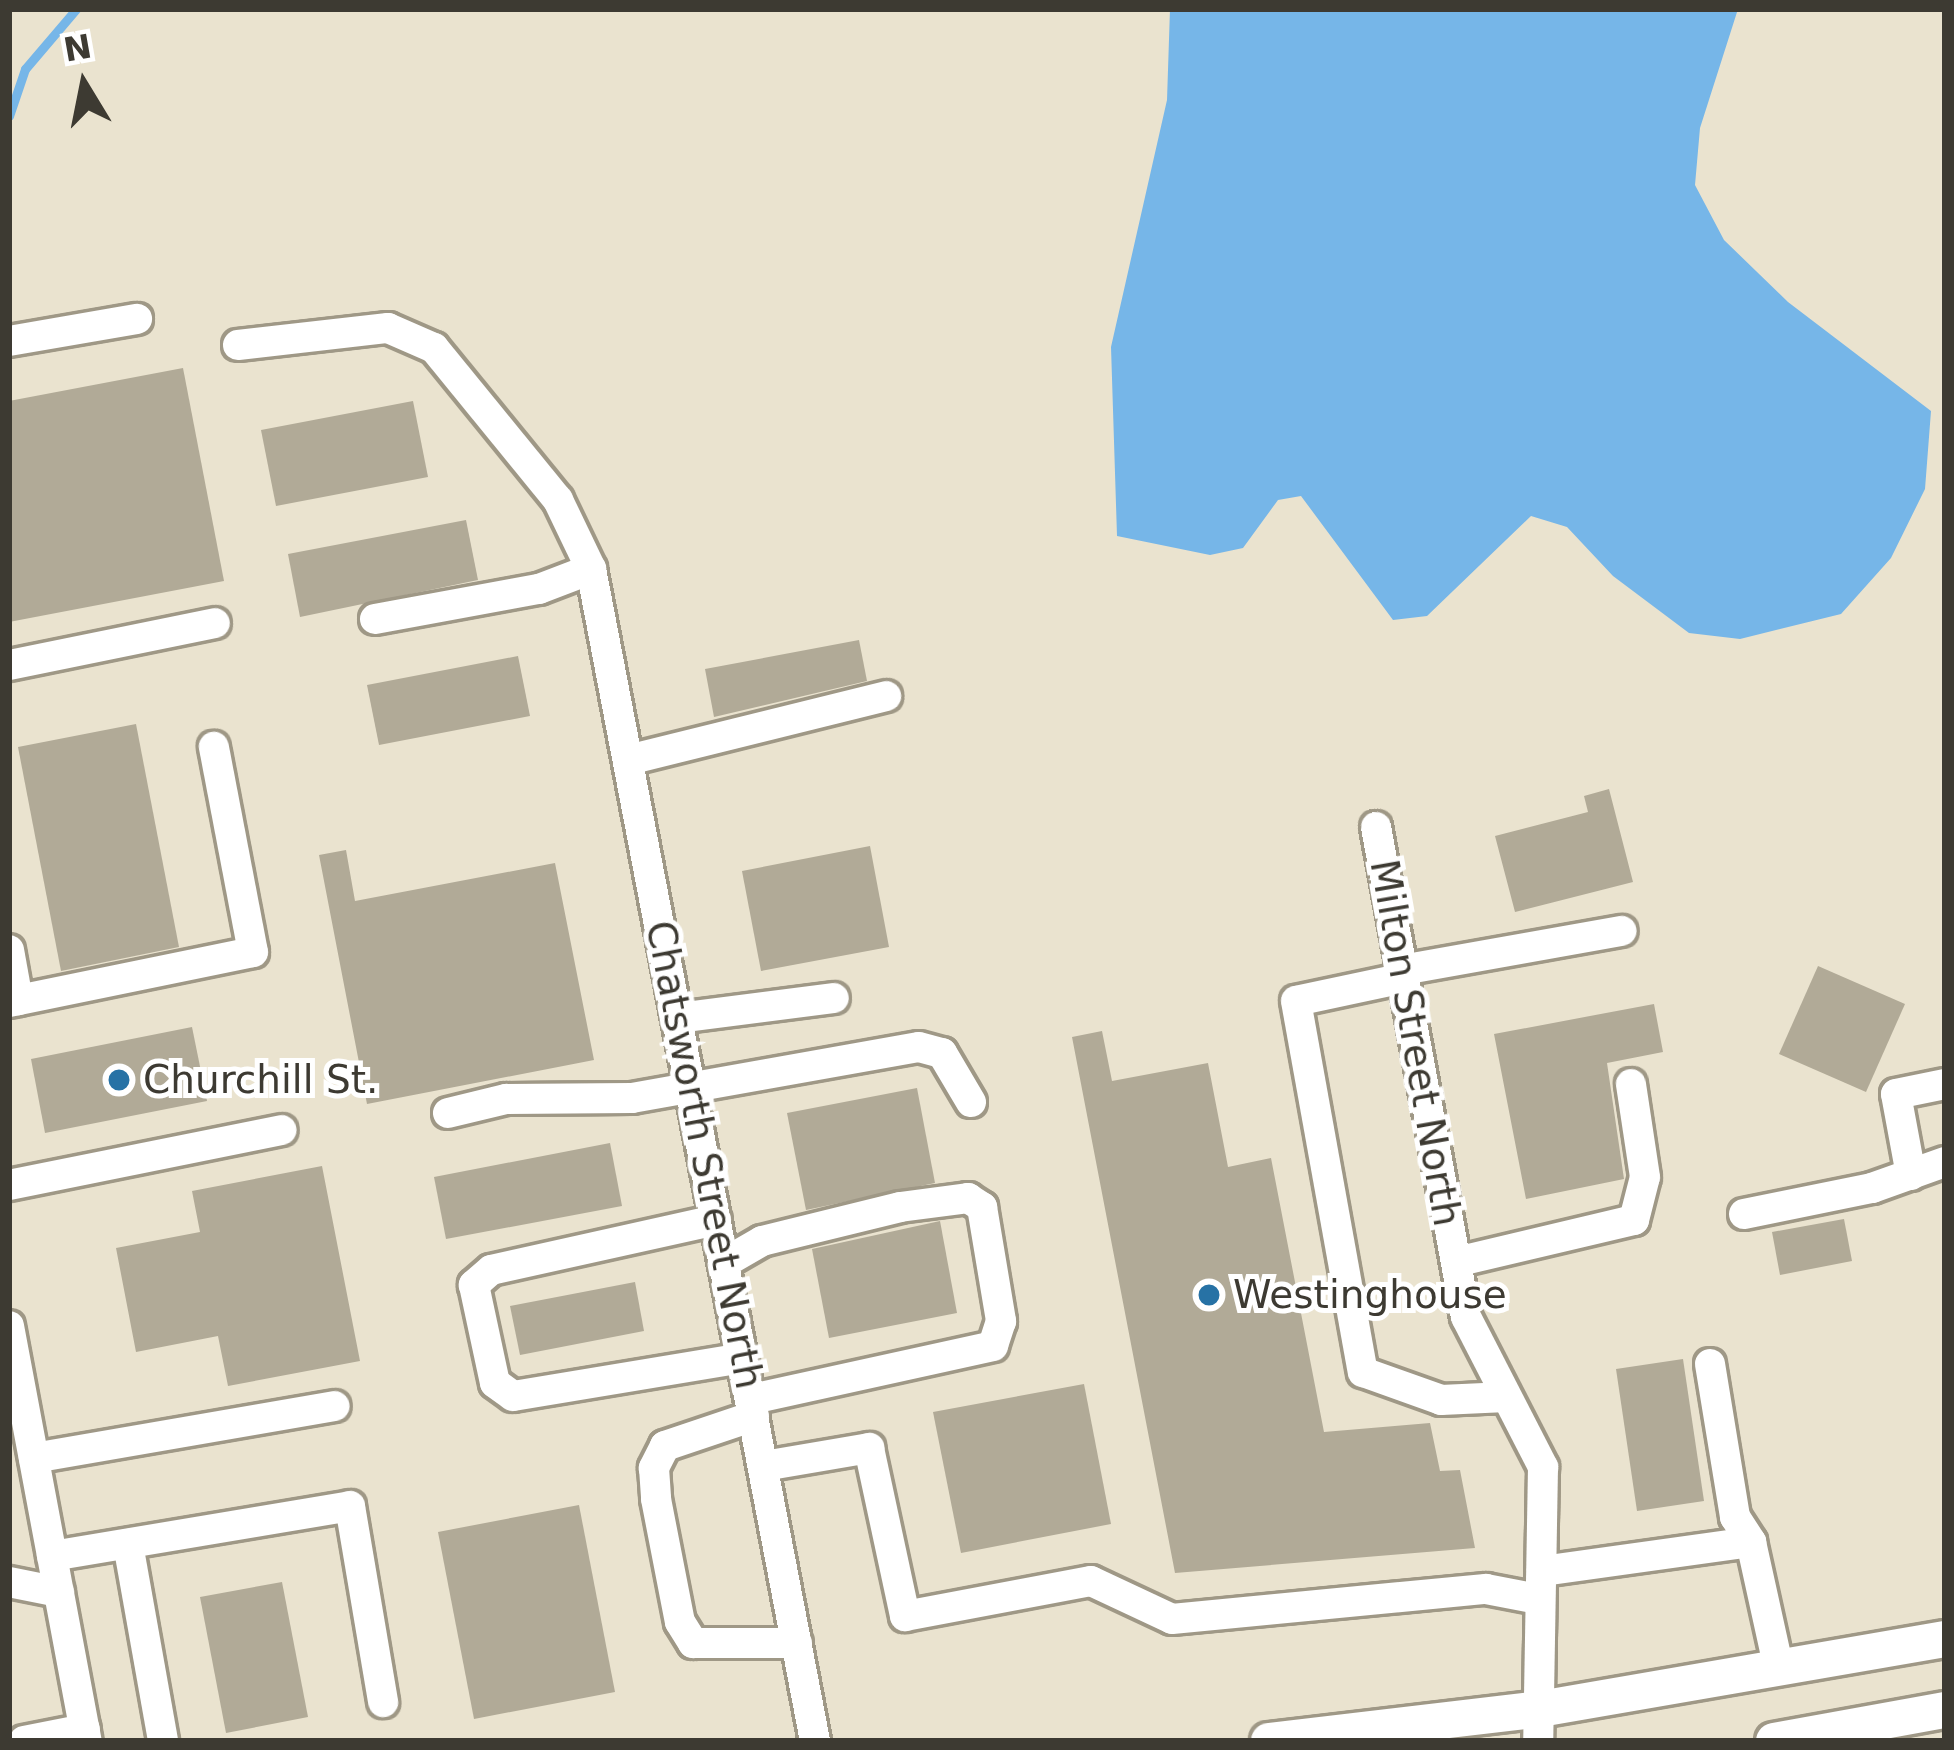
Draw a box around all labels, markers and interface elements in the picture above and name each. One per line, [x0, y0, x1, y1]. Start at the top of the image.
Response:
north arrow [24, 24, 144, 144]
text: N [61, 26, 95, 70]
street label: Milton Street North [1360, 856, 1470, 1230]
street label: Chatsworth Street North [636, 917, 772, 1393]
place label: Churchill St. [143, 1057, 378, 1103]
marker: Churchill St. [106, 1067, 132, 1093]
place label: Westinghouse [1233, 1272, 1507, 1318]
marker: Westinghouse [1196, 1282, 1222, 1308]

